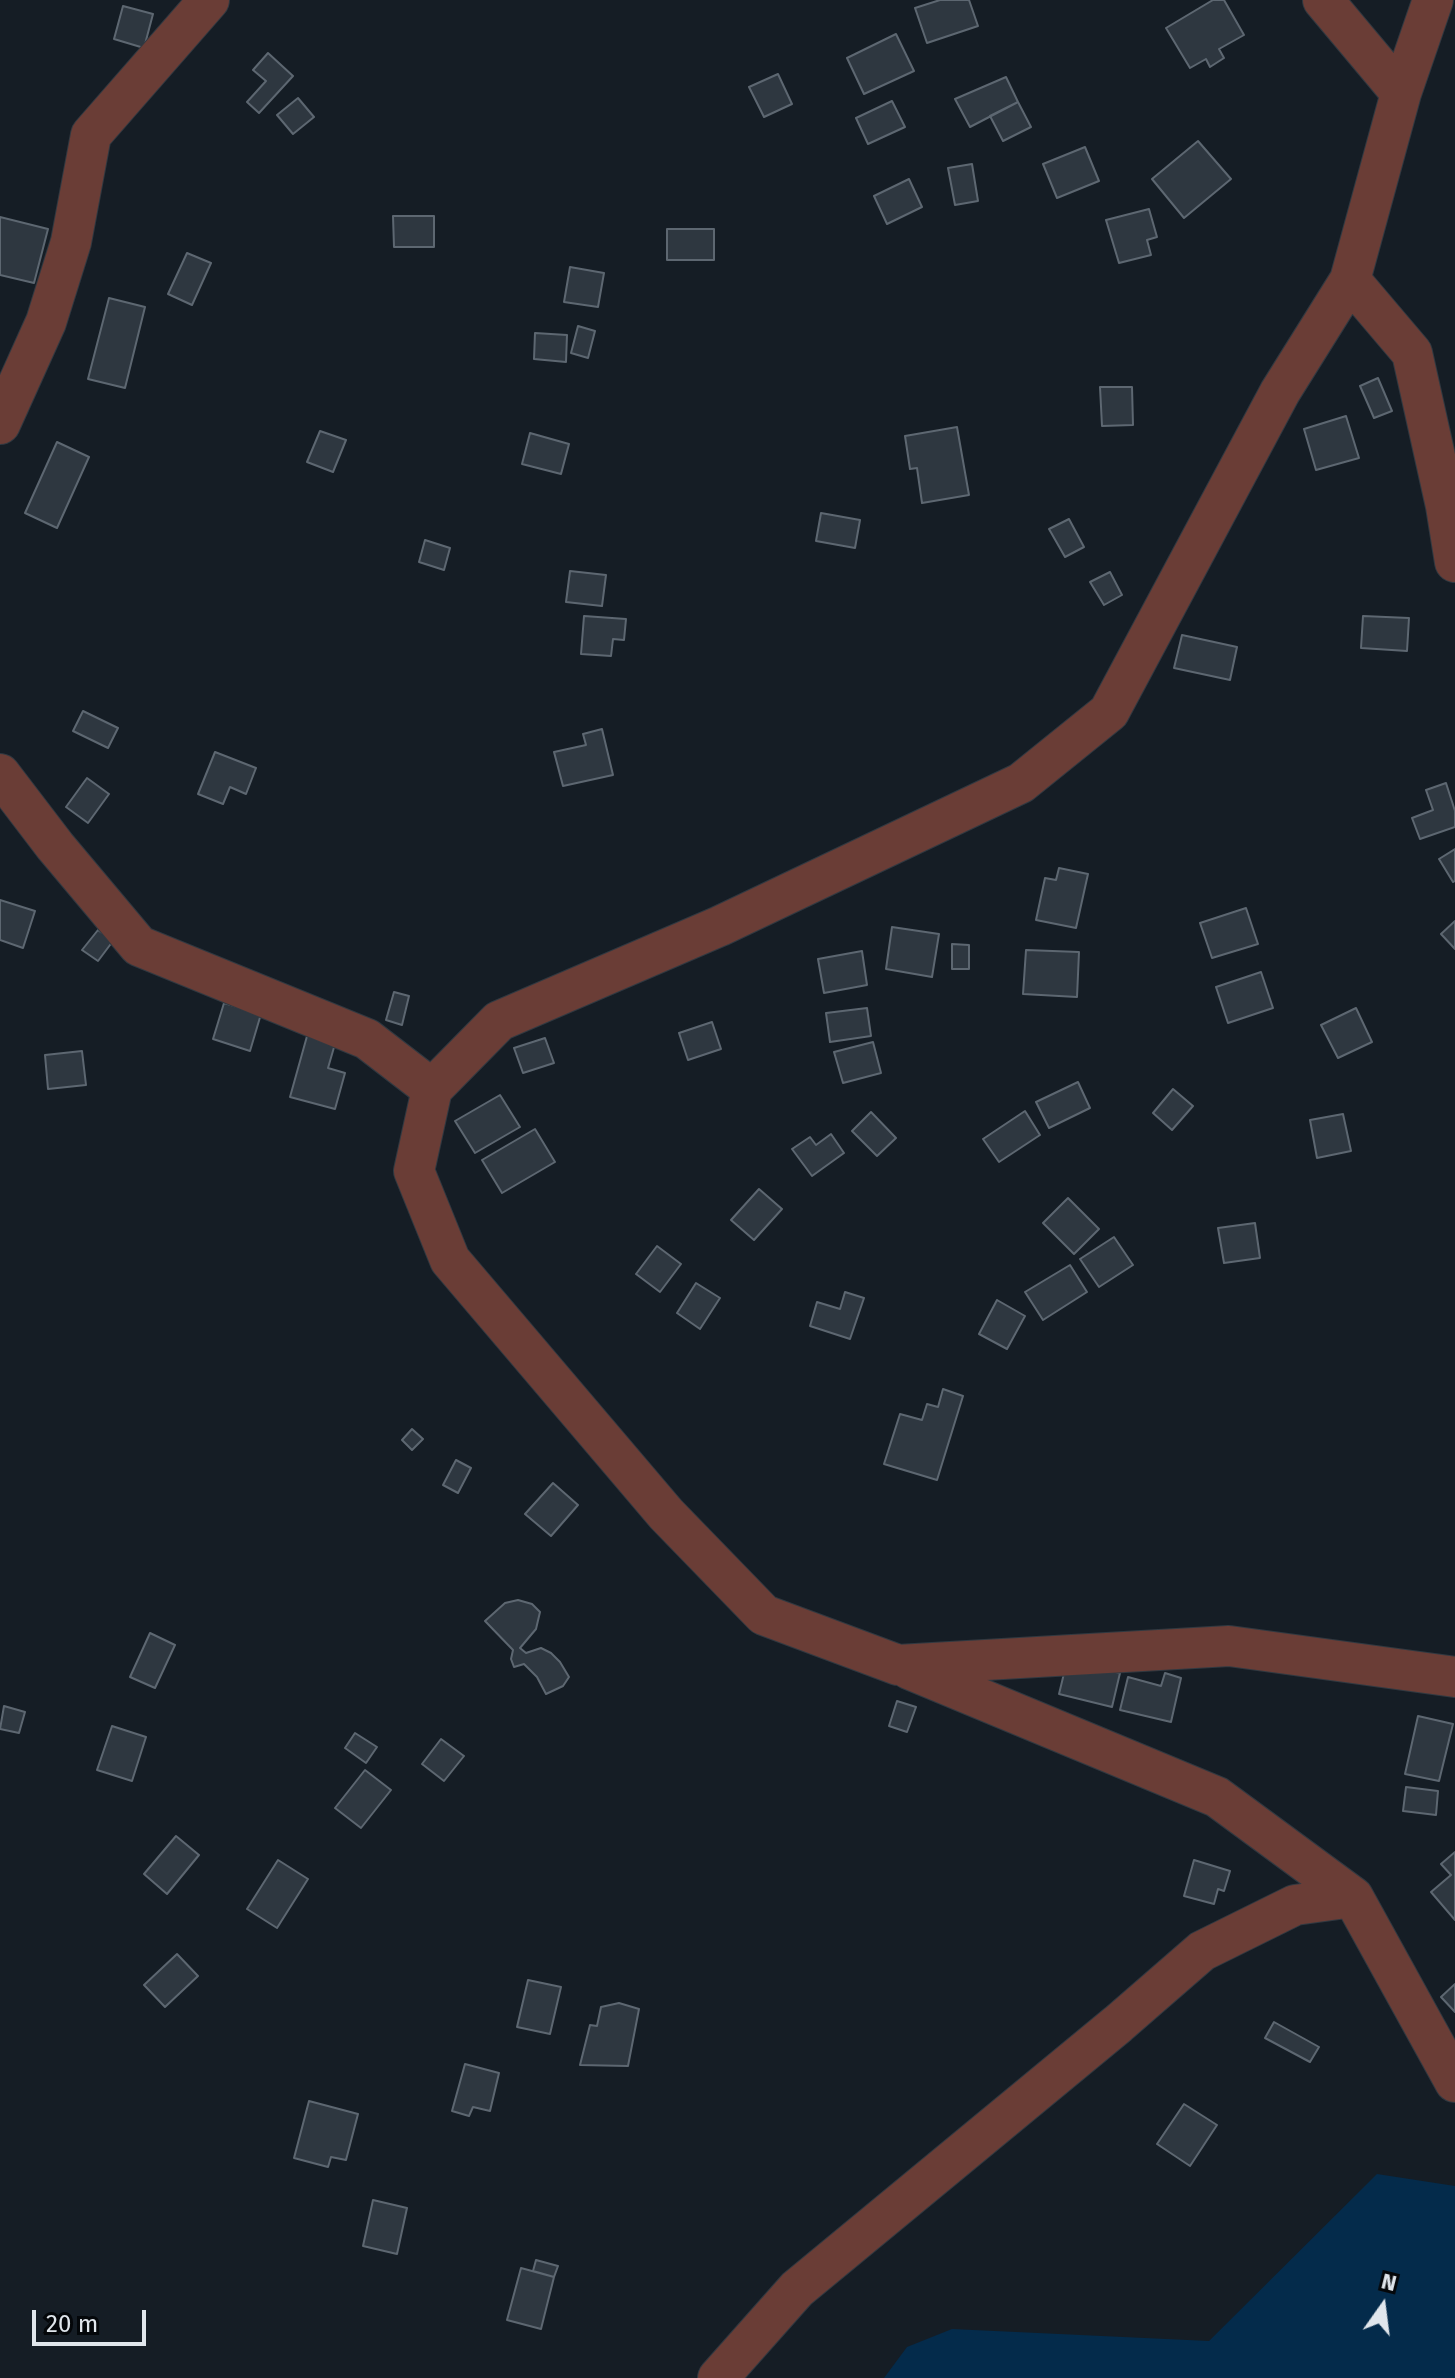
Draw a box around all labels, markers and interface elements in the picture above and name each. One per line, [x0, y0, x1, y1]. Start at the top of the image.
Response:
north arrow [1343, 2266, 1423, 2346]
text: N [1379, 2267, 1399, 2297]
scale bar [36, 2294, 150, 2344]
text: 20 m [46, 2310, 98, 2338]

